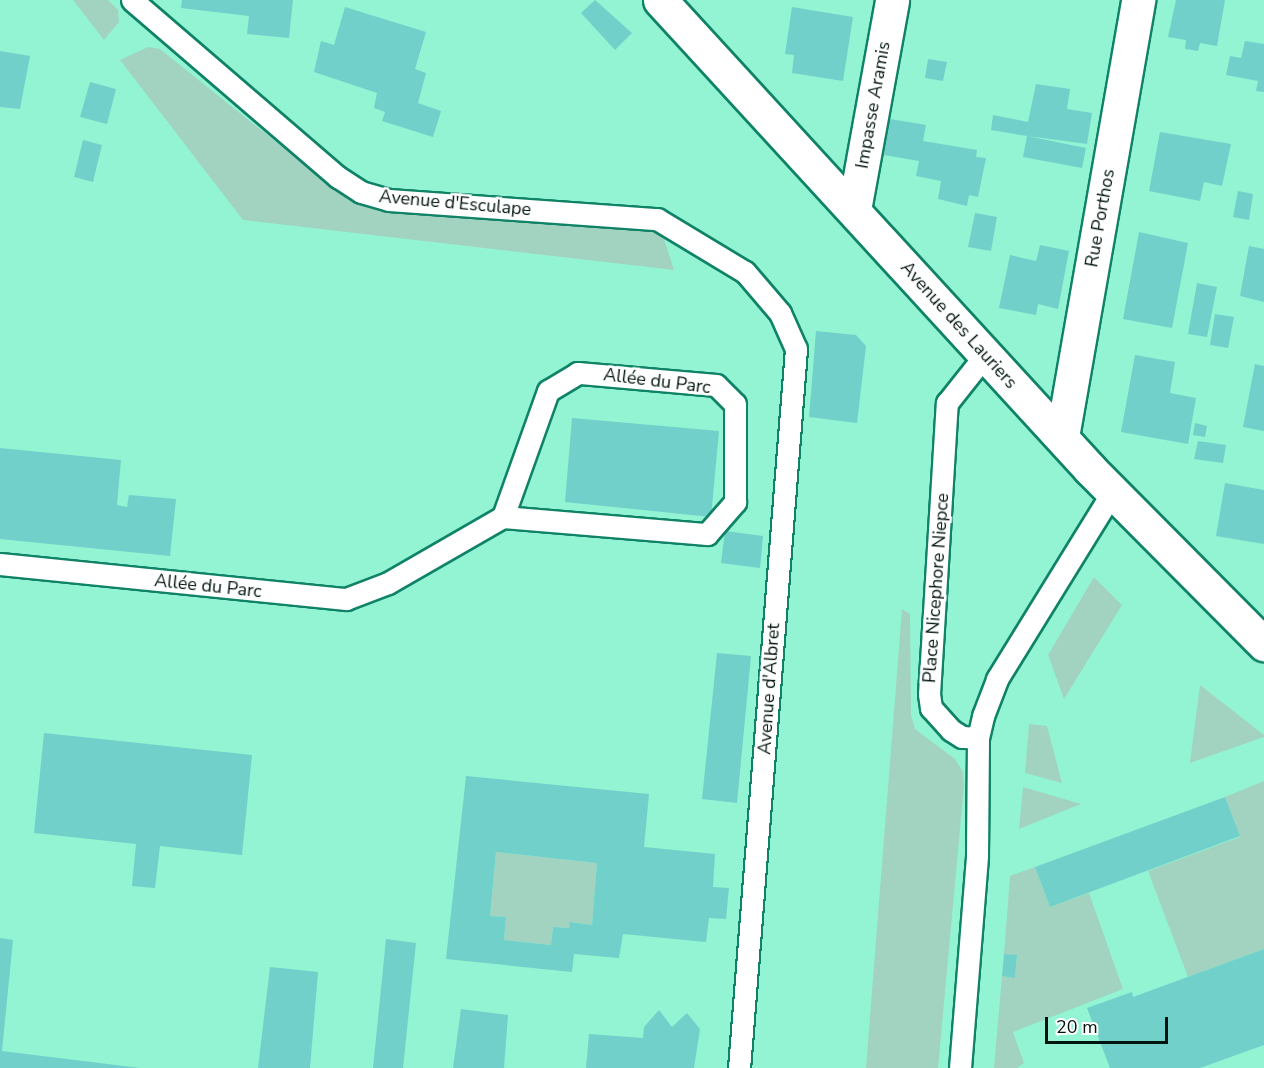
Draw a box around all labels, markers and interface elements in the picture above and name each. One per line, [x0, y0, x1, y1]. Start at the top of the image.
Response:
street label: Impasse Aramis [851, 40, 895, 170]
street label: Rue Porthos [1081, 167, 1119, 269]
street label: Avenue d'Esculape [378, 186, 532, 220]
street label: Avenue des Lauriers [896, 257, 1022, 393]
street label: Allée du Parc [602, 364, 712, 398]
street label: Place Nicephore Niepce [919, 492, 953, 684]
street label: Allée du Parc [153, 570, 263, 602]
street label: Avenue d'Albret [754, 623, 784, 755]
scale bar [1048, 1005, 1171, 1043]
text: 20 m [1056, 1015, 1098, 1039]

